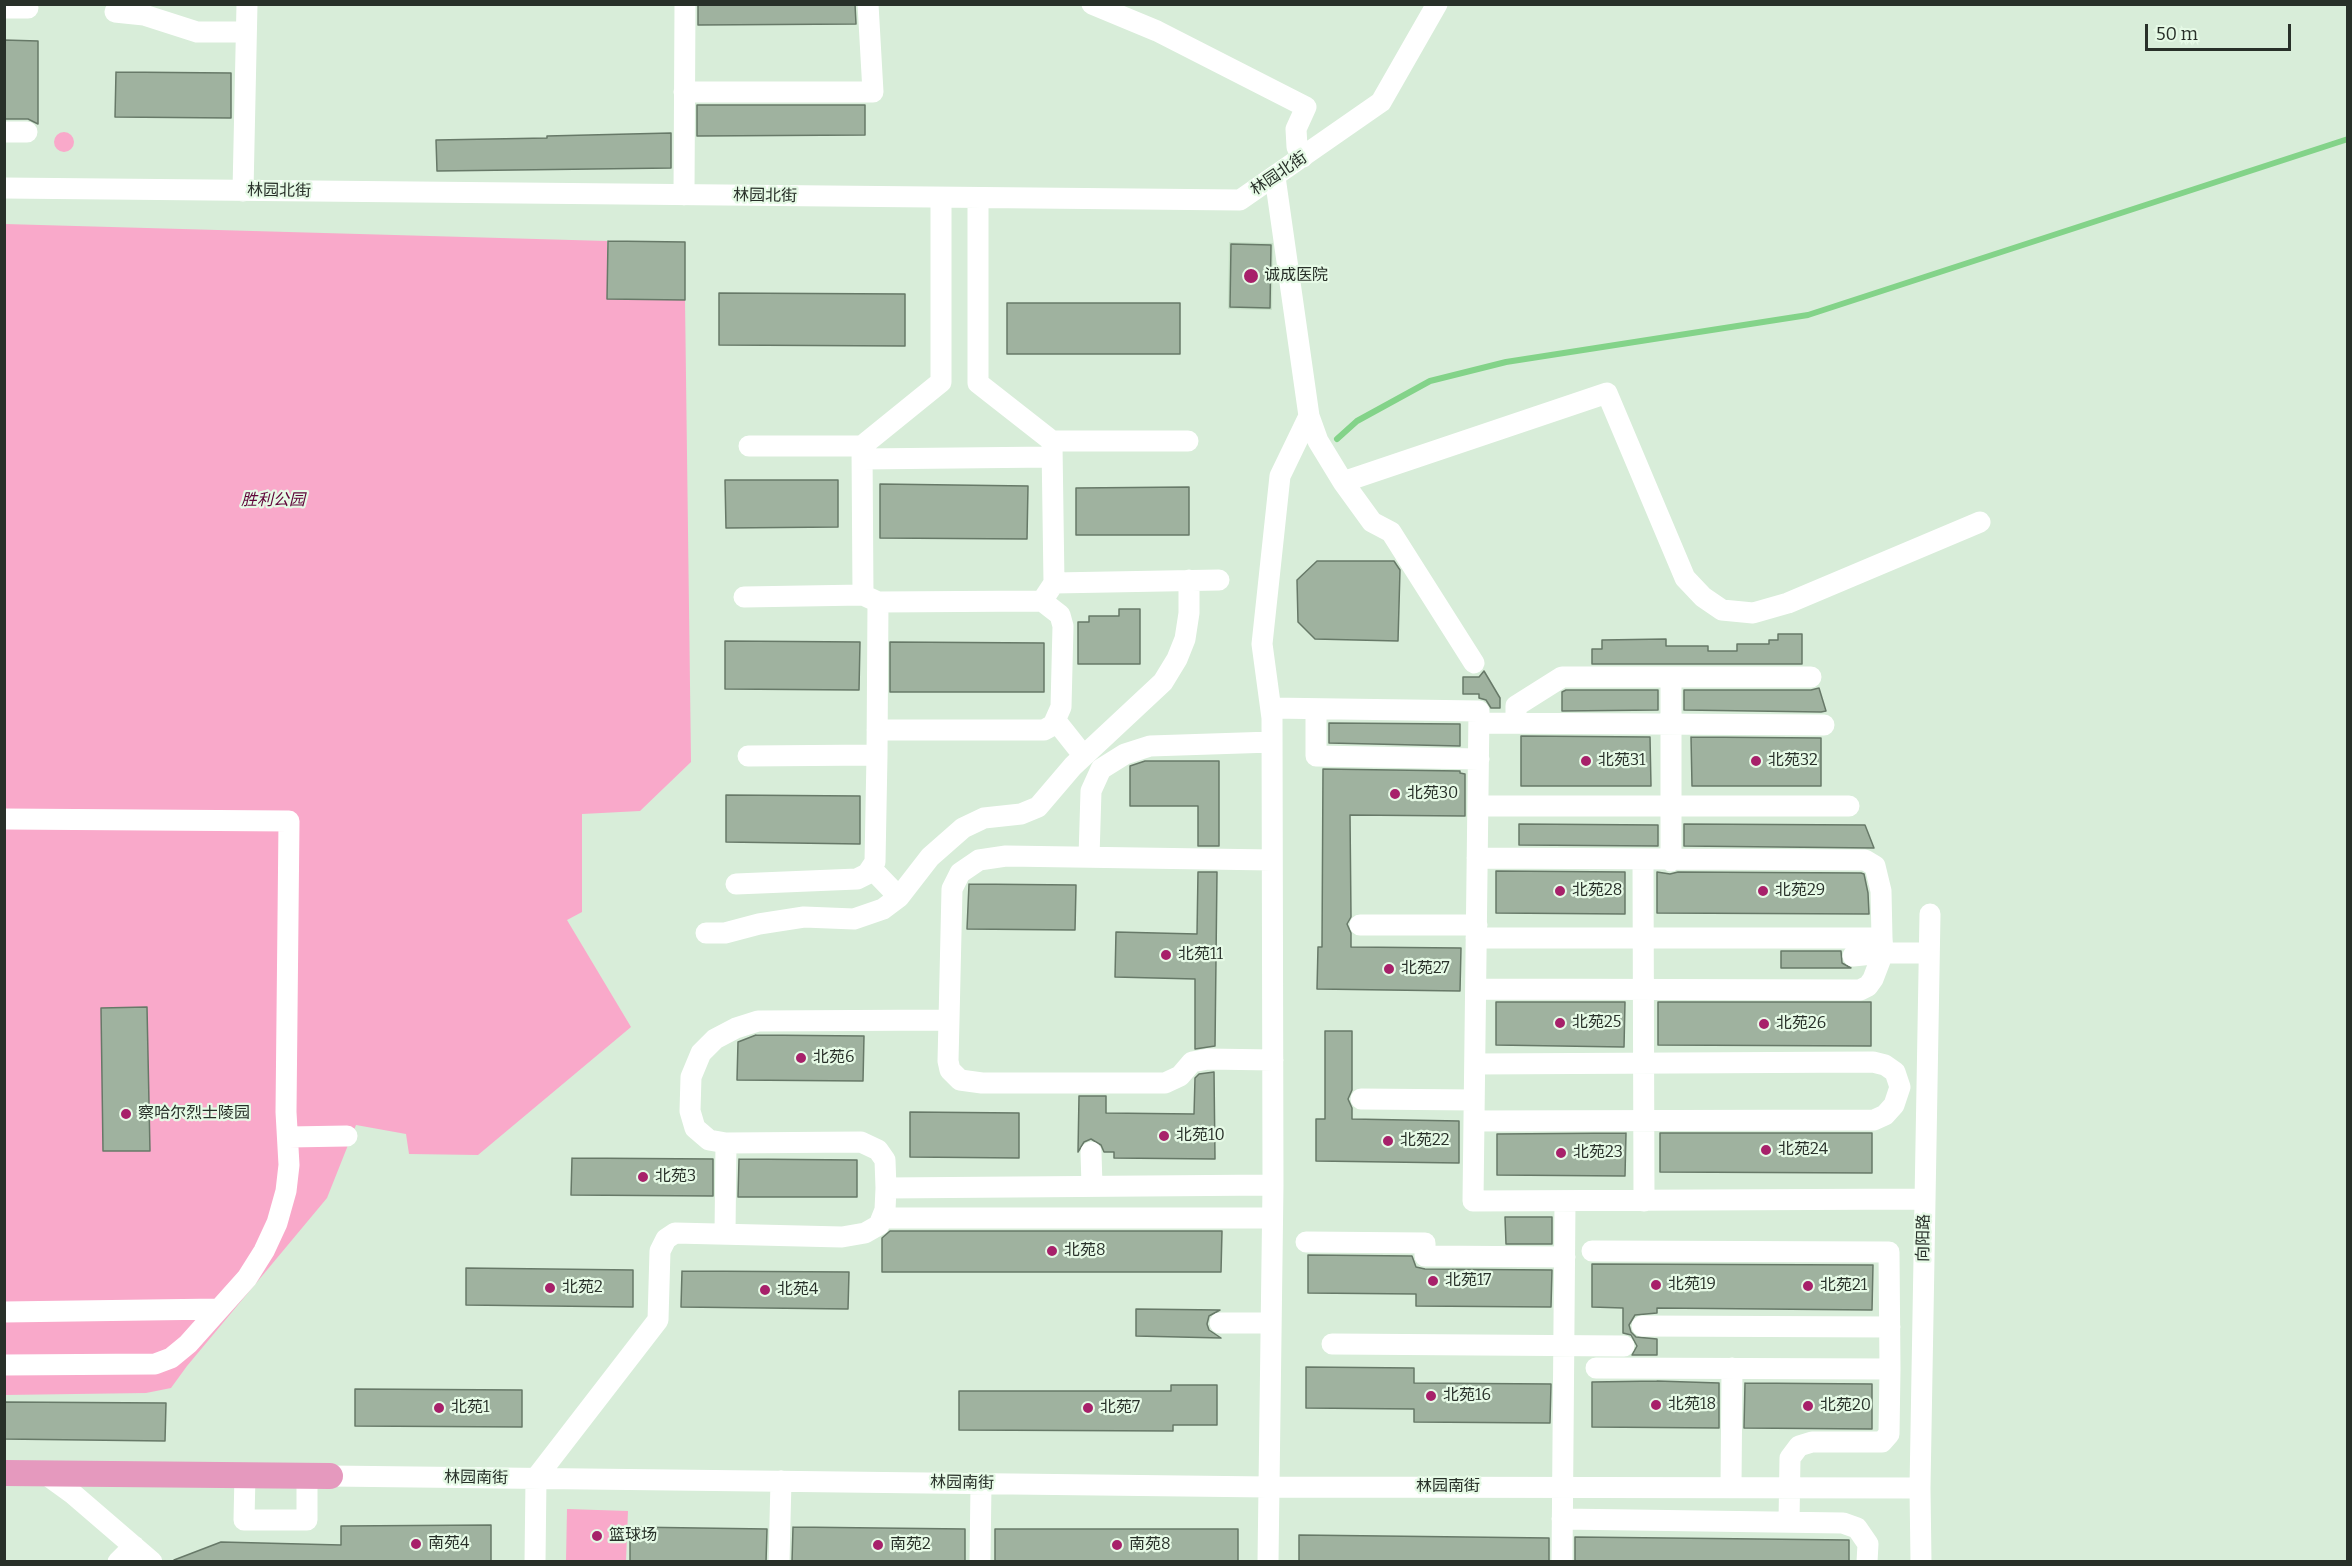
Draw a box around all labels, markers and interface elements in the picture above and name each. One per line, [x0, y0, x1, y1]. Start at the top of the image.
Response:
scale bar [2148, 12, 2294, 50]
text: 50 m [2156, 23, 2198, 45]
street label: 林园北街 [1247, 148, 1311, 200]
street label: 林园北街 [247, 181, 311, 201]
street label: 林园北街 [733, 186, 797, 206]
place label: 诚成医院 [1264, 266, 1328, 286]
marker: 诚成医院 [1242, 267, 1260, 285]
park label: 胜利公园 [241, 491, 305, 511]
place label: 北苑31 [1598, 751, 1646, 771]
place label: 北苑32 [1768, 751, 1818, 771]
marker: 北苑31 [1579, 754, 1593, 768]
marker: 北苑32 [1749, 754, 1763, 768]
place label: 北苑30 [1407, 784, 1458, 804]
marker: 北苑30 [1388, 787, 1402, 801]
place label: 北苑28 [1572, 881, 1622, 901]
place label: 北苑29 [1775, 881, 1825, 901]
marker: 北苑28 [1553, 884, 1567, 898]
marker: 北苑29 [1756, 884, 1770, 898]
place label: 北苑11 [1178, 945, 1223, 965]
marker: 北苑11 [1159, 948, 1173, 962]
place label: 北苑27 [1401, 959, 1450, 979]
marker: 北苑27 [1382, 962, 1396, 976]
place label: 北苑25 [1572, 1013, 1621, 1033]
place label: 北苑26 [1776, 1014, 1826, 1034]
marker: 北苑25 [1553, 1016, 1567, 1030]
marker: 北苑26 [1757, 1017, 1771, 1031]
place label: 北苑6 [813, 1048, 854, 1068]
marker: 北苑6 [794, 1051, 808, 1065]
place label: 察哈尔烈士陵园 [138, 1104, 250, 1124]
marker: 察哈尔烈士陵园 [119, 1107, 133, 1121]
place label: 北苑10 [1176, 1126, 1225, 1146]
marker: 北苑10 [1157, 1129, 1171, 1143]
place label: 北苑22 [1400, 1131, 1449, 1151]
marker: 北苑22 [1381, 1134, 1395, 1148]
place label: 北苑24 [1778, 1140, 1828, 1160]
place label: 北苑23 [1573, 1143, 1623, 1163]
marker: 北苑24 [1759, 1143, 1773, 1157]
marker: 北苑23 [1554, 1146, 1568, 1160]
place label: 北苑3 [655, 1167, 696, 1187]
marker: 北苑3 [636, 1170, 650, 1184]
street label: 向阳路 [1914, 1214, 1934, 1262]
place label: 北苑8 [1064, 1241, 1106, 1261]
marker: 北苑8 [1045, 1244, 1059, 1258]
place label: 北苑17 [1445, 1271, 1491, 1291]
marker: 北苑17 [1426, 1274, 1440, 1288]
place label: 北苑19 [1668, 1275, 1716, 1295]
place label: 北苑21 [1820, 1276, 1867, 1296]
place label: 北苑2 [562, 1278, 603, 1298]
marker: 北苑19 [1649, 1278, 1663, 1292]
marker: 北苑21 [1801, 1279, 1815, 1293]
place label: 北苑4 [777, 1280, 818, 1300]
marker: 北苑2 [543, 1281, 557, 1295]
marker: 北苑4 [758, 1283, 772, 1297]
place label: 北苑16 [1443, 1386, 1491, 1406]
marker: 北苑16 [1424, 1389, 1438, 1403]
place label: 北苑18 [1668, 1395, 1716, 1415]
place label: 北苑20 [1820, 1396, 1871, 1416]
place label: 北苑1 [451, 1398, 489, 1418]
place label: 北苑7 [1100, 1398, 1140, 1418]
marker: 北苑18 [1649, 1398, 1663, 1412]
marker: 北苑20 [1801, 1399, 1815, 1413]
marker: 北苑1 [432, 1401, 446, 1415]
marker: 北苑7 [1081, 1401, 1095, 1415]
street label: 林园南街 [444, 1468, 508, 1488]
street label: 林园南街 [930, 1473, 994, 1493]
street label: 林园南街 [1416, 1477, 1480, 1497]
place label: 篮球场 [609, 1526, 657, 1546]
marker: 篮球场 [590, 1529, 604, 1543]
place label: 南苑4 [428, 1534, 469, 1554]
place label: 南苑2 [890, 1535, 931, 1555]
place label: 南苑8 [1129, 1535, 1171, 1555]
marker: 南苑4 [409, 1537, 423, 1551]
marker: 南苑2 [871, 1538, 885, 1552]
marker: 南苑8 [1110, 1538, 1124, 1552]

